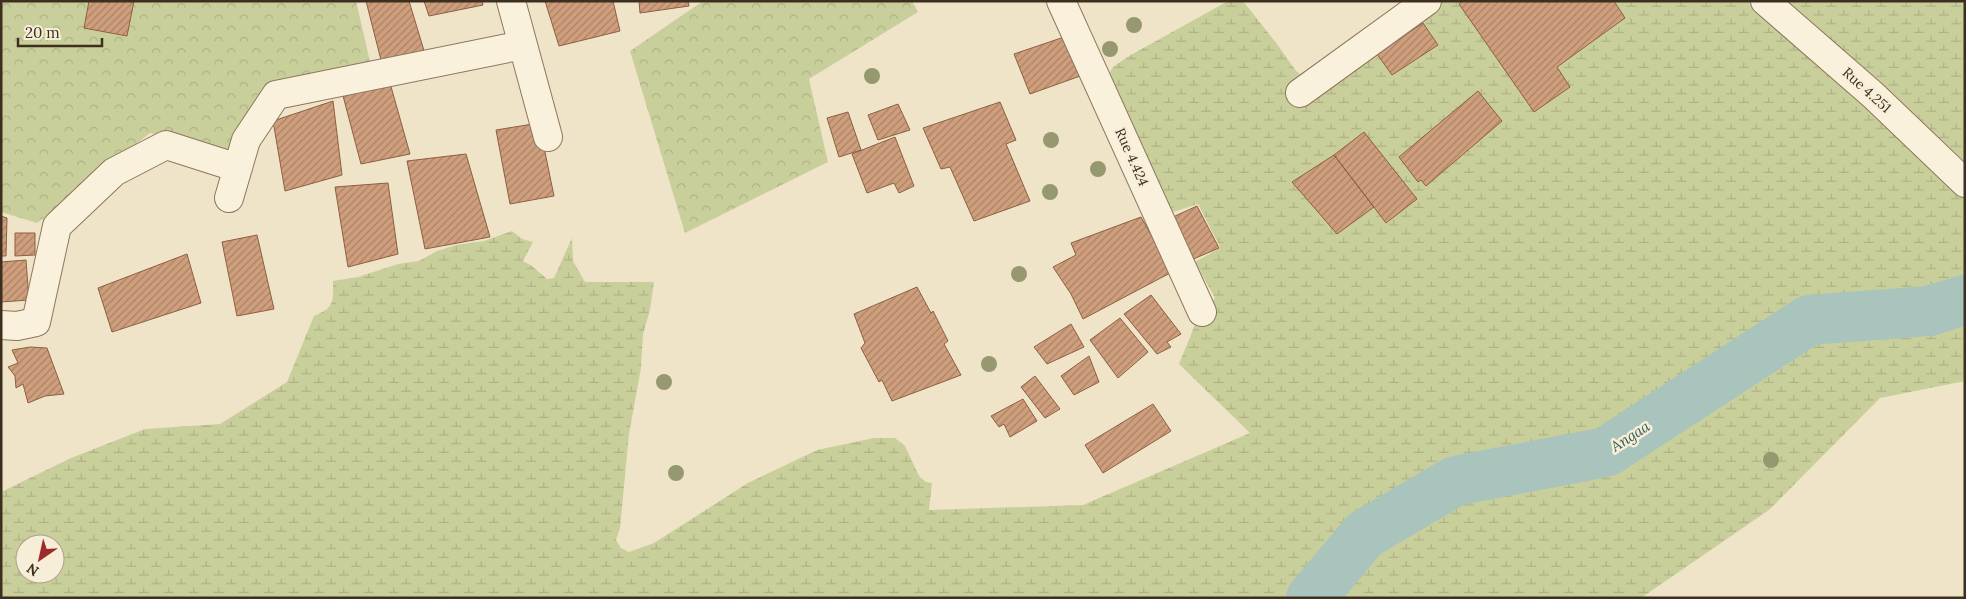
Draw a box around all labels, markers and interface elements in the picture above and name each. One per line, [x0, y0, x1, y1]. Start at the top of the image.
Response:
scale bar [18, 15, 101, 47]
text: 20 m [25, 23, 60, 42]
street label: Rue 4.251 [1839, 63, 1895, 117]
street label: Rue 4.424 [1111, 125, 1153, 189]
water label: Angaa [1606, 416, 1654, 456]
north arrow [15, 534, 65, 584]
text: N [23, 559, 42, 580]

